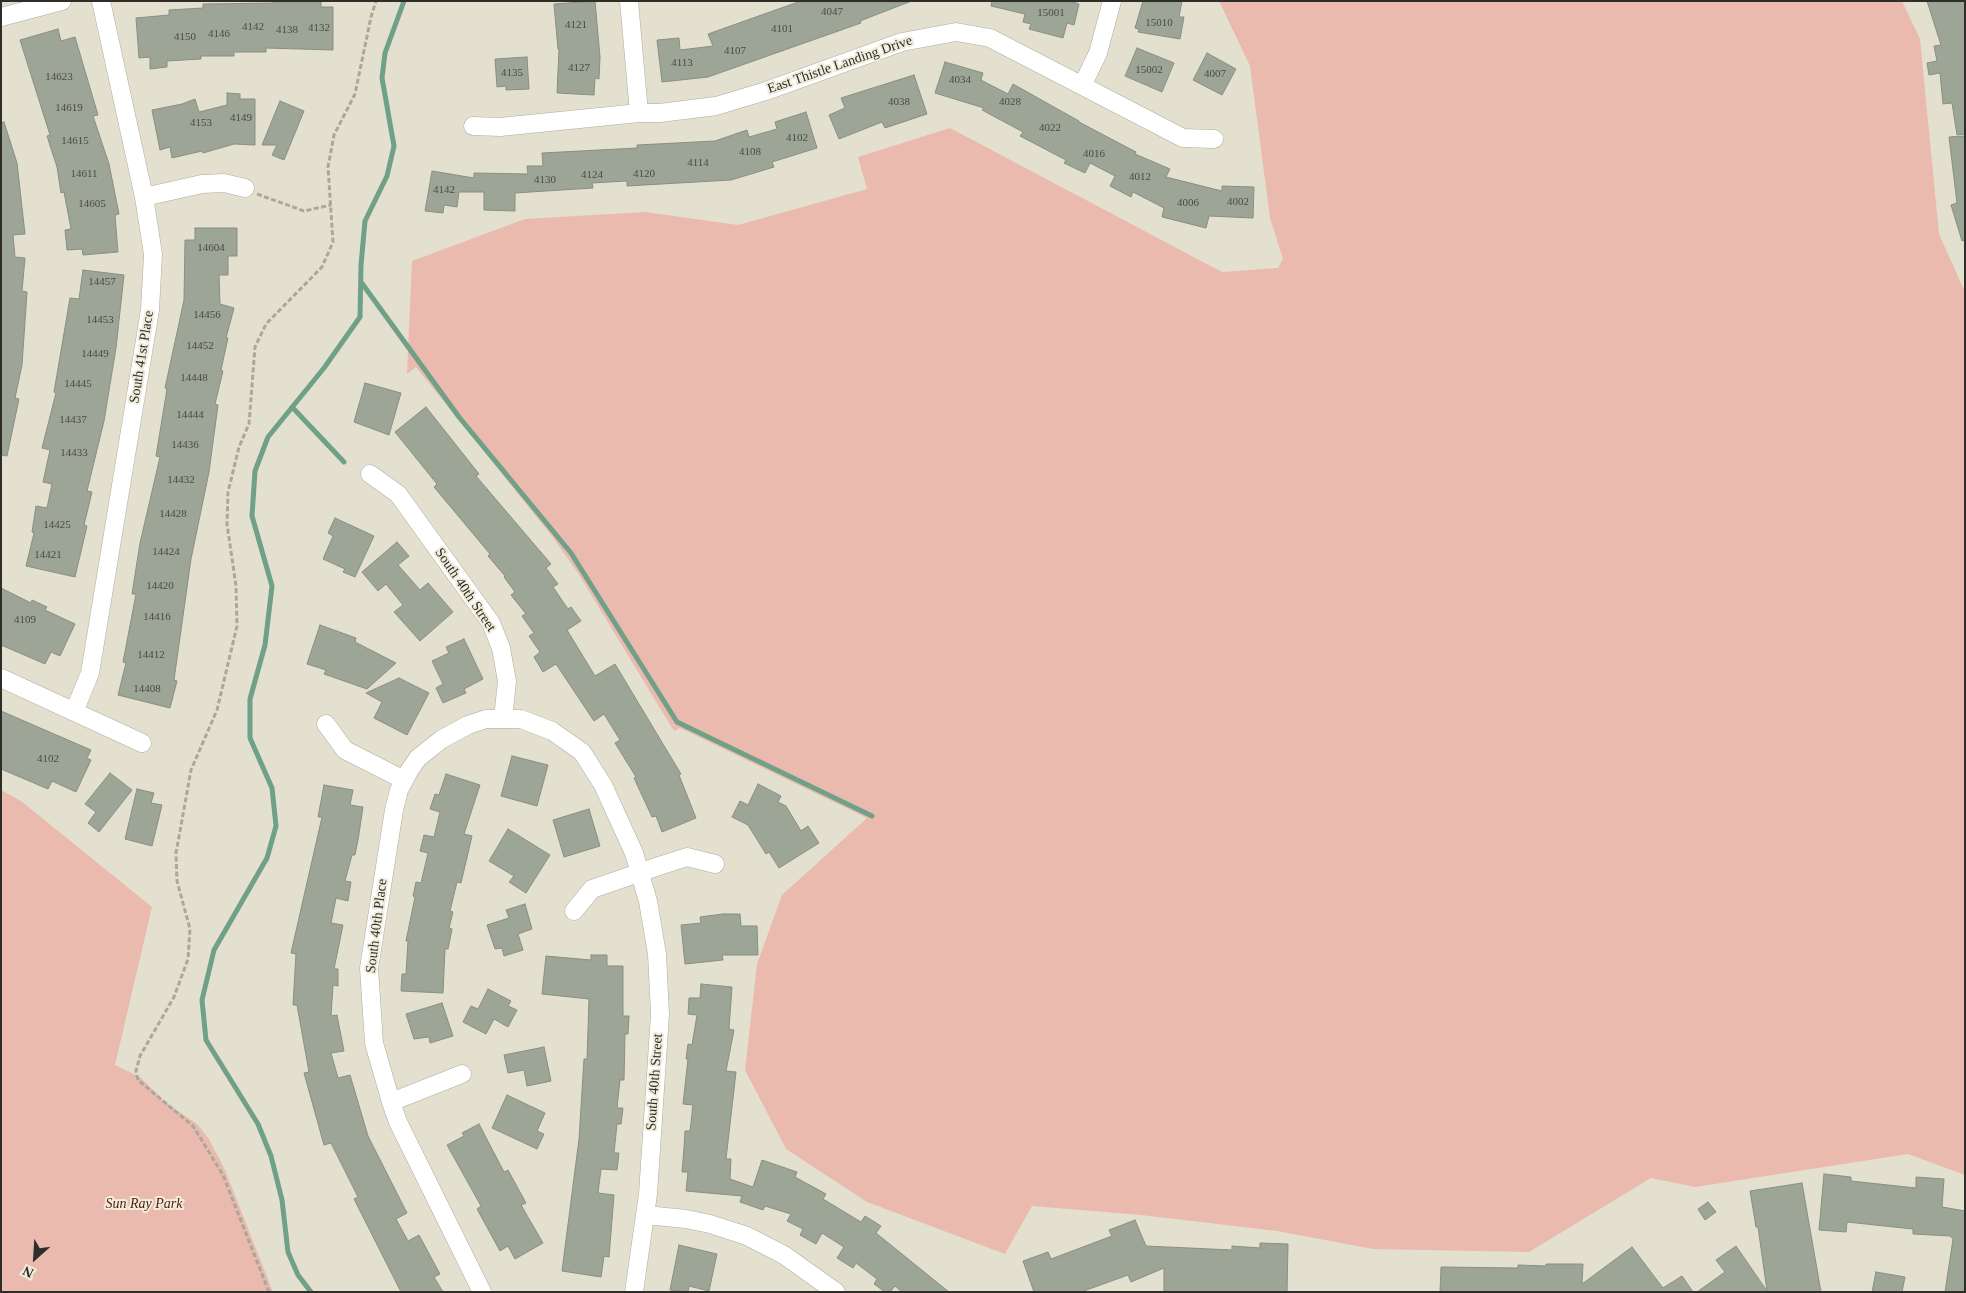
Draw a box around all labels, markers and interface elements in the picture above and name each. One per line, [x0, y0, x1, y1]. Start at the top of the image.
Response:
house number: 4047 [821, 5, 843, 19]
house number: 15001 [1037, 6, 1065, 20]
house number: 15010 [1145, 16, 1173, 30]
house number: 4121 [565, 18, 587, 32]
house number: 4142 [242, 20, 264, 34]
house number: 4132 [308, 21, 330, 35]
house number: 4101 [771, 22, 793, 36]
house number: 4138 [276, 23, 298, 37]
house number: 4146 [208, 27, 230, 41]
house number: 4150 [174, 30, 196, 44]
street label: East Thistle Landing Drive [765, 32, 915, 98]
house number: 4107 [724, 44, 746, 58]
house number: 4113 [671, 56, 693, 70]
house number: 4127 [568, 61, 590, 75]
house number: 15002 [1135, 63, 1163, 77]
house number: 4135 [501, 66, 523, 80]
house number: 4007 [1204, 67, 1226, 81]
house number: 14623 [45, 70, 73, 84]
house number: 4034 [949, 73, 971, 87]
house number: 4038 [888, 95, 910, 109]
house number: 4028 [999, 95, 1021, 109]
house number: 14619 [55, 101, 83, 115]
house number: 4149 [230, 111, 252, 125]
house number: 4153 [190, 116, 212, 130]
house number: 4022 [1039, 121, 1061, 135]
house number: 4102 [786, 131, 808, 145]
house number: 14615 [61, 134, 89, 148]
house number: 4108 [739, 145, 761, 159]
house number: 4016 [1083, 147, 1105, 161]
house number: 4114 [687, 156, 709, 170]
house number: 14611 [70, 167, 98, 181]
house number: 4120 [633, 167, 655, 181]
house number: 4124 [581, 168, 603, 182]
house number: 4012 [1129, 170, 1151, 184]
house number: 4130 [534, 173, 556, 187]
house number: 4142 [433, 183, 455, 197]
house number: 4002 [1227, 195, 1249, 209]
house number: 4006 [1177, 196, 1199, 210]
house number: 14605 [78, 197, 106, 211]
house number: 14604 [197, 241, 225, 255]
house number: 14457 [88, 275, 116, 289]
house number: 14456 [193, 308, 221, 322]
street label: South 41st Place [126, 310, 158, 404]
house number: 14453 [86, 313, 114, 327]
house number: 14452 [186, 339, 214, 353]
house number: 14449 [81, 347, 109, 361]
house number: 14448 [180, 371, 208, 385]
house number: 14445 [64, 377, 92, 391]
house number: 14444 [176, 408, 204, 422]
house number: 14437 [59, 413, 87, 427]
house number: 14436 [171, 438, 199, 452]
house number: 14433 [60, 446, 88, 460]
house number: 14432 [167, 473, 195, 487]
house number: 14428 [159, 507, 187, 521]
house number: 14425 [43, 518, 71, 532]
house number: 14424 [152, 545, 180, 559]
street label: South 40th Street [431, 545, 499, 635]
house number: 14421 [34, 548, 62, 562]
house number: 14420 [146, 579, 174, 593]
house number: 14416 [143, 610, 171, 624]
house number: 4109 [14, 613, 36, 627]
house number: 14412 [137, 648, 165, 662]
house number: 14408 [133, 682, 161, 696]
house number: 4102 [37, 752, 59, 766]
street label: South 40th Place [363, 878, 391, 974]
street label: South 40th Street [643, 1033, 667, 1131]
park label: Sun Ray Park [106, 1196, 182, 1212]
north arrow [10, 1233, 60, 1283]
text: N [20, 1263, 36, 1281]

